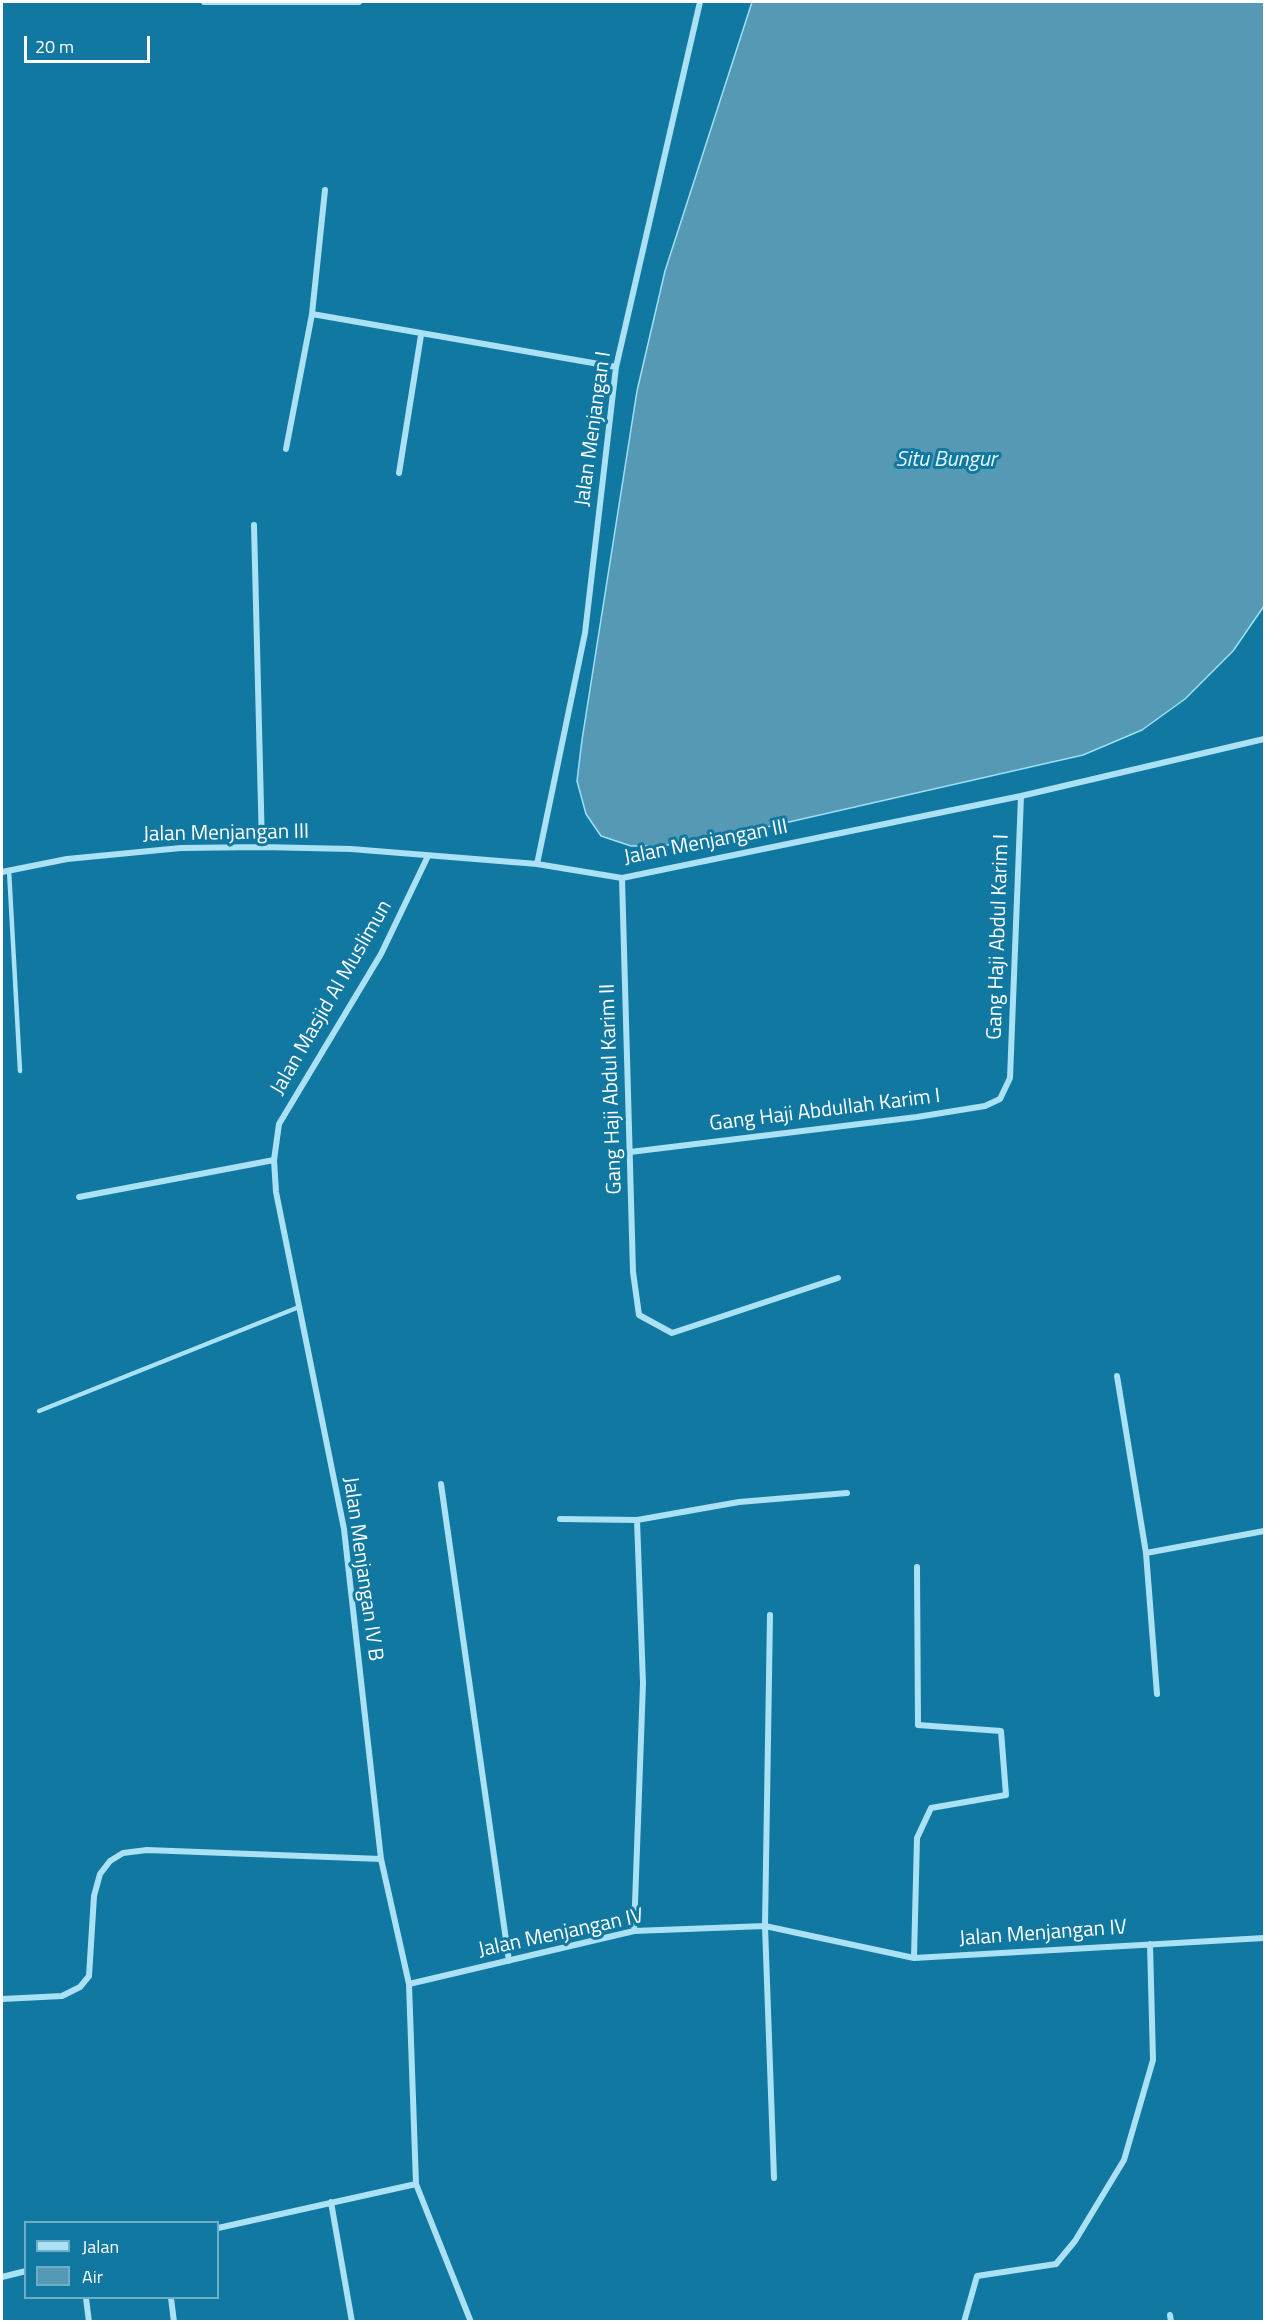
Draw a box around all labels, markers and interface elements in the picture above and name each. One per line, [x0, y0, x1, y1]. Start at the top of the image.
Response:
scale bar [27, 24, 153, 62]
text: 20 m [35, 33, 74, 60]
street label: Jalan Menjangan I [571, 350, 617, 508]
water label: Situ Bungur [895, 448, 997, 474]
street label: Jalan Menjangan III [622, 815, 790, 871]
street label: Jalan Menjangan III [143, 820, 309, 848]
street label: Gang Haji Abdul Karim I [983, 834, 1015, 1040]
street label: Jalan Masjid Al Muslimun [266, 896, 398, 1100]
street label: Gang Haji Abdul Karim II [596, 983, 628, 1195]
street label: Gang Haji Abdullah Karim I [708, 1084, 942, 1138]
street label: Jalan Menjangan IV B [337, 1475, 387, 1663]
street label: Jalan Menjangan IV [476, 1904, 646, 1964]
street label: Jalan Menjangan IV [958, 1916, 1128, 1952]
legend [24, 2221, 219, 2299]
text: Jalan [82, 2233, 119, 2260]
text: Air [82, 2263, 103, 2290]

